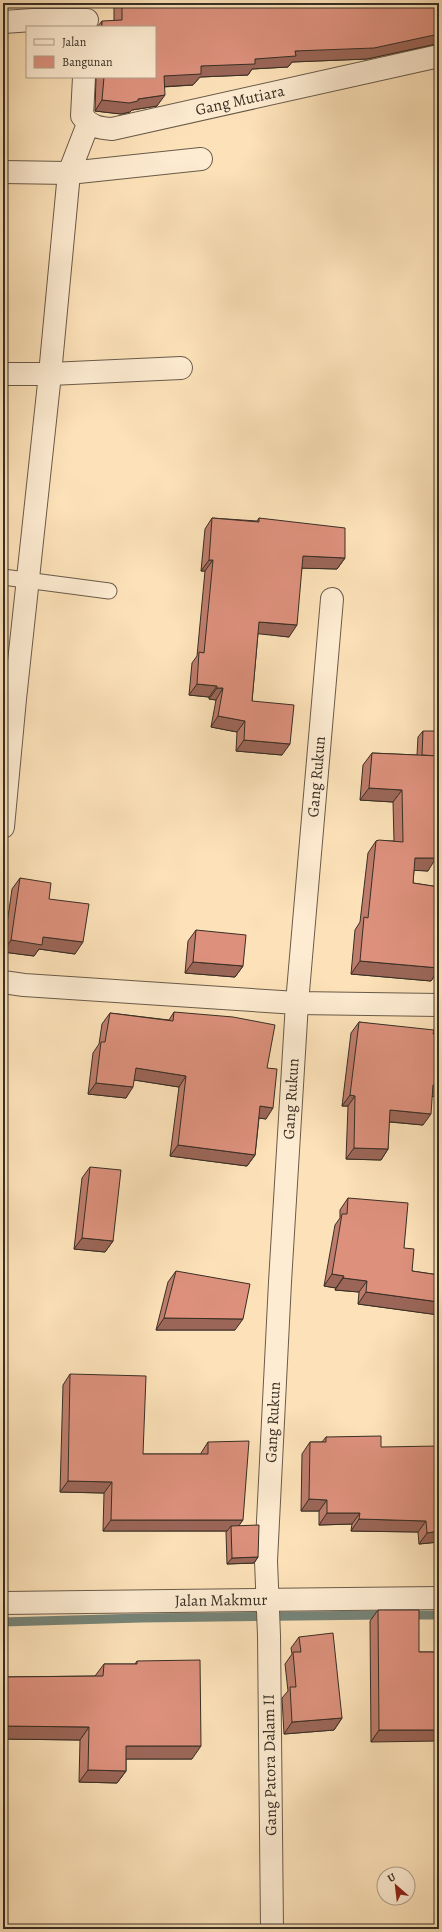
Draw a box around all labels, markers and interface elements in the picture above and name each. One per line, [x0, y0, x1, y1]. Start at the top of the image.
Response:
legend [26, 26, 156, 78]
text: Jalan [62, 34, 87, 50]
text: Bangunan [62, 54, 113, 70]
street label: Gang Mutiara [193, 80, 287, 121]
street label: Gang Rukun [302, 735, 331, 818]
street label: Gang Rukun [278, 1057, 305, 1140]
street label: Gang Rukun [260, 1381, 286, 1463]
street label: Jalan Makmur [175, 1589, 267, 1612]
street label: Gang Patora Dalam II [258, 1694, 282, 1836]
north arrow [376, 1866, 416, 1906]
text: U [385, 1869, 399, 1886]

